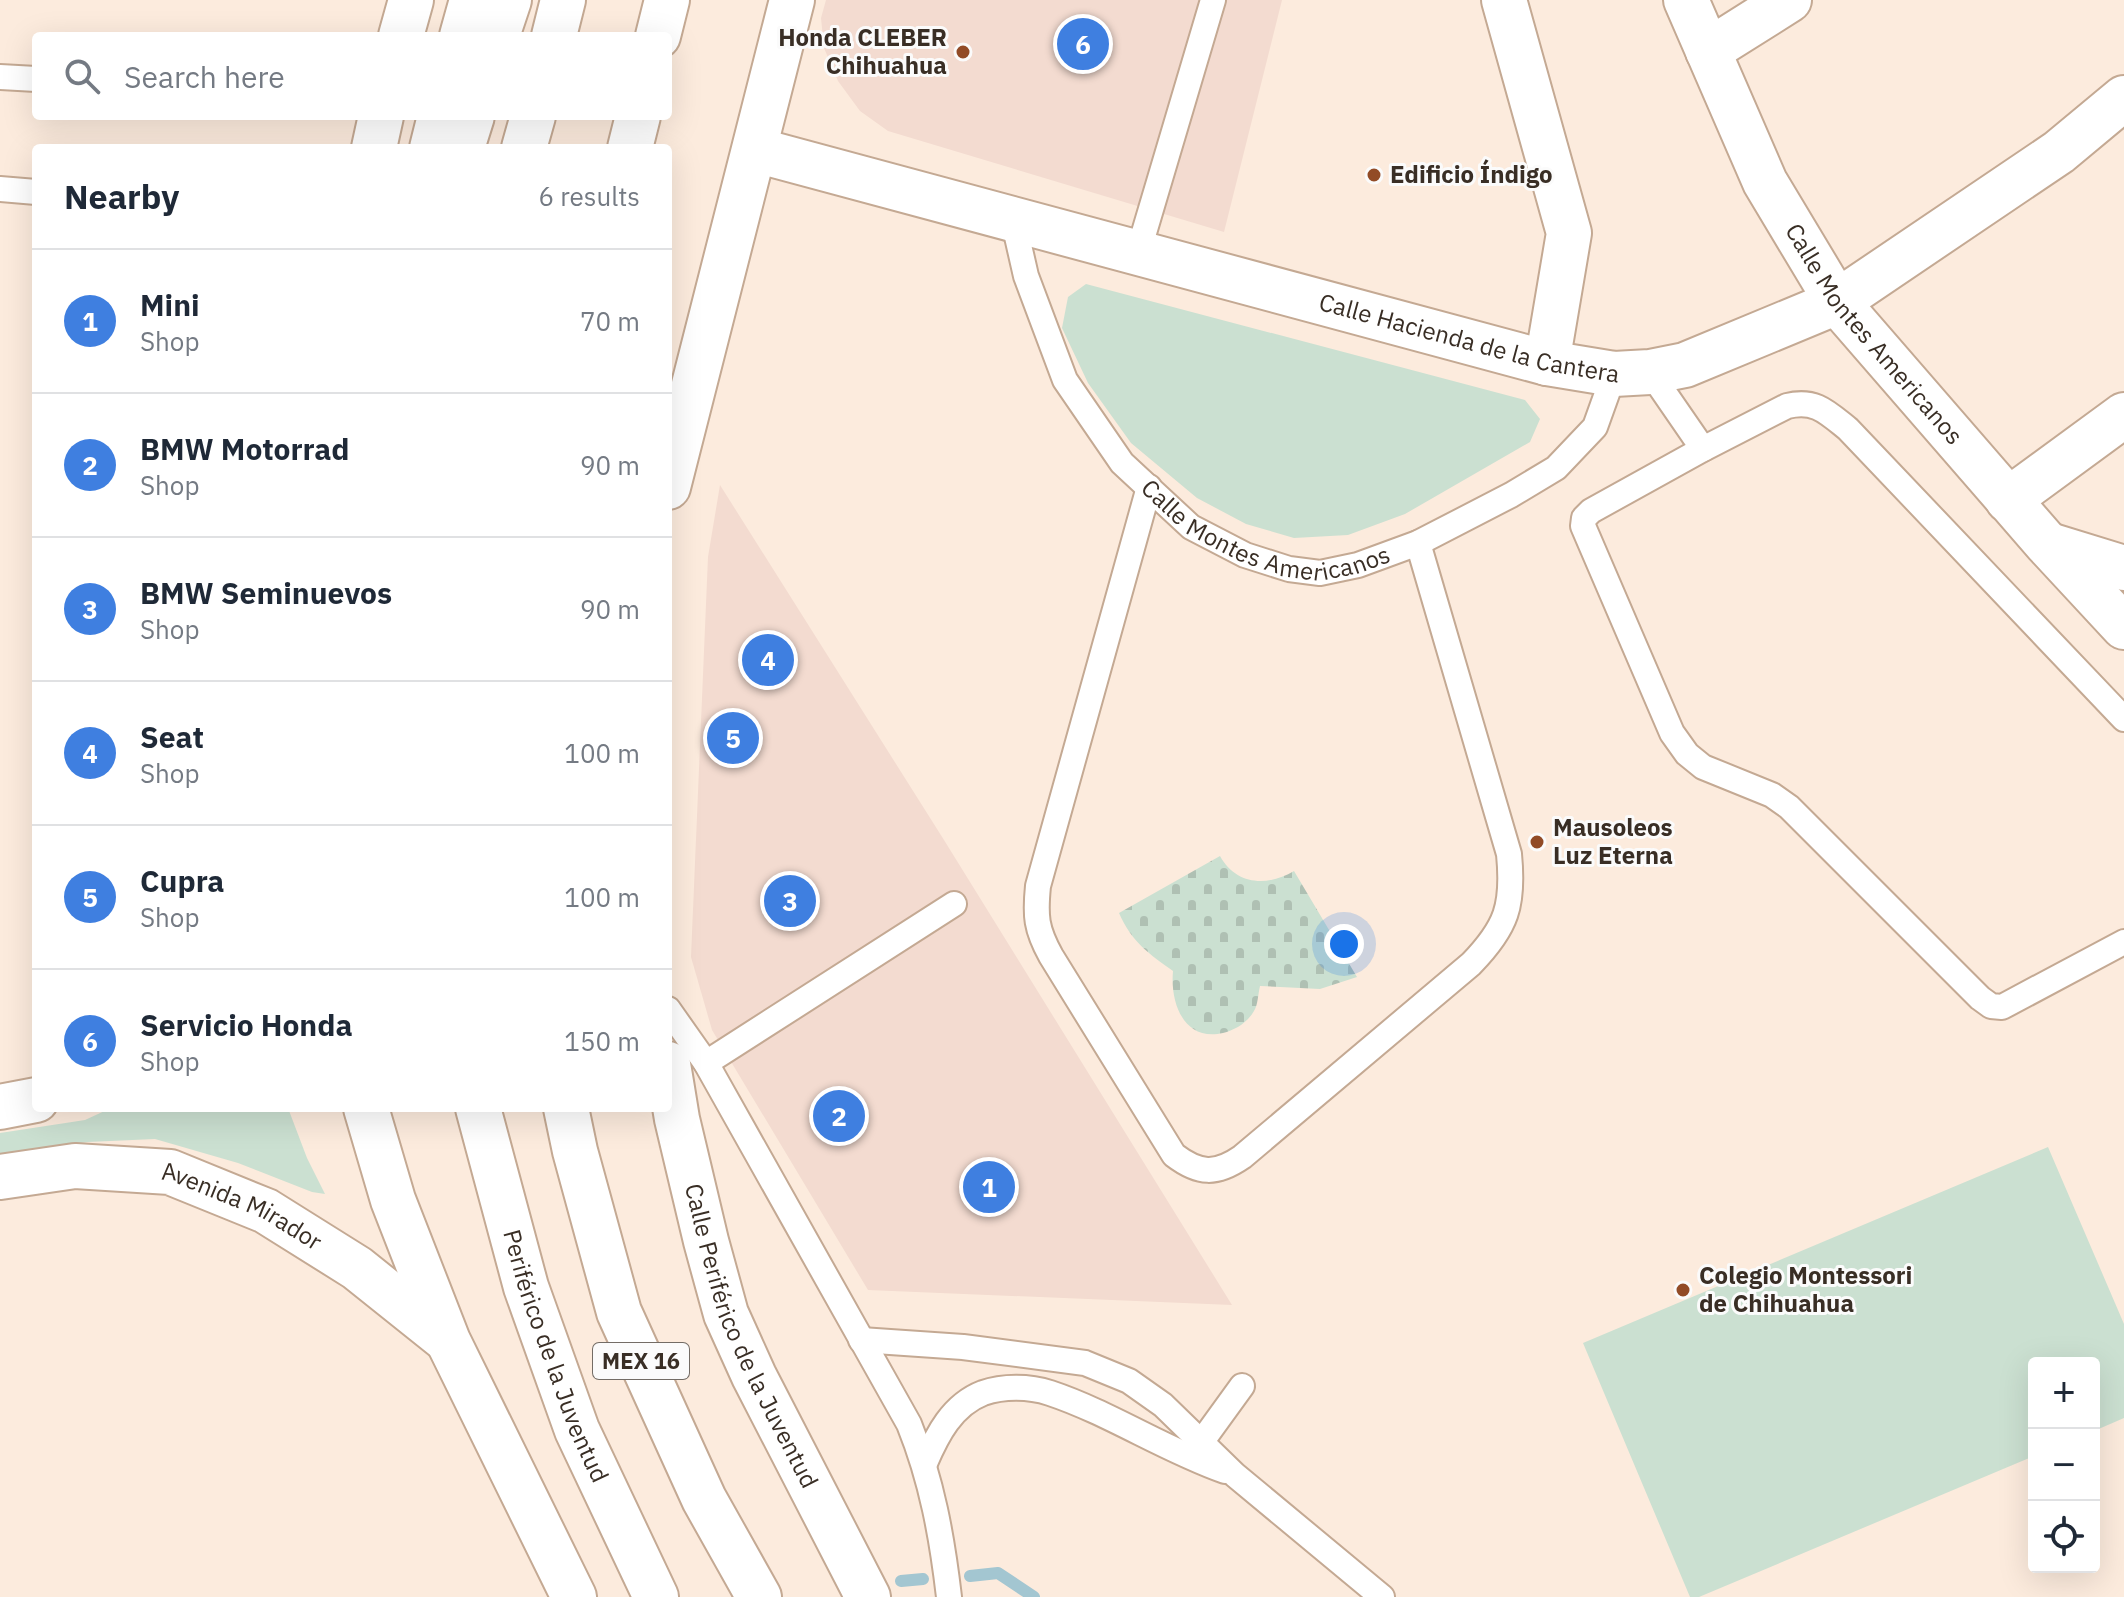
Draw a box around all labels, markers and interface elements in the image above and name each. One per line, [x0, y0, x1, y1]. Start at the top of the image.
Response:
pin: 6 [1057, 14, 1109, 74]
place label: Honda CLEBER Chihuahua [778, 21, 947, 81]
search box [32, 32, 672, 120]
marker: Honda CLEBER Chihuahua [954, 43, 972, 61]
icon: search [60, 54, 104, 98]
text: Search here [124, 57, 285, 96]
place label: Edificio Índigo [1390, 158, 1553, 190]
marker: Edificio Índigo [1365, 166, 1383, 184]
text: Nearby [64, 174, 179, 218]
text: 6 results [538, 179, 640, 213]
street label: Calle Montes Americanos [1778, 217, 1971, 451]
text: Mini [140, 285, 200, 324]
street label: Calle Hacienda de la Cantera [1316, 285, 1622, 390]
text: 1 [82, 304, 98, 338]
text: 70 m [580, 304, 640, 338]
text: Shop [140, 324, 200, 358]
text: BMW Motorrad [140, 429, 350, 468]
text: 2 [82, 448, 98, 482]
text: 90 m [580, 448, 640, 482]
text: Shop [140, 468, 200, 502]
street label: Calle Montes Americanos [1135, 472, 1394, 588]
text: BMW Seminuevos [140, 573, 392, 612]
text: 3 [82, 592, 98, 626]
text: 90 m [580, 592, 640, 626]
text: Shop [140, 612, 200, 646]
pin: 4 [742, 630, 794, 690]
pin: 5 [707, 708, 759, 768]
text: Seat [140, 717, 204, 756]
text: 4 [82, 736, 98, 770]
text: 100 m [564, 736, 640, 770]
text: Shop [140, 756, 200, 790]
place label: Mausoleos Luz Eterna [1553, 811, 1673, 871]
marker: Mausoleos Luz Eterna [1528, 833, 1546, 851]
text: Cupra [140, 861, 224, 900]
pin: 3 [764, 871, 816, 931]
text: 5 [82, 880, 98, 914]
text: 100 m [564, 880, 640, 914]
text: Shop [140, 900, 200, 934]
your location [1324, 924, 1364, 964]
text: Servicio Honda [140, 1005, 353, 1044]
text: 6 [82, 1024, 98, 1058]
text: 150 m [564, 1024, 640, 1058]
text: Shop [140, 1044, 200, 1078]
pin: 2 [813, 1086, 865, 1146]
street label: Avenida Mirador [161, 1154, 328, 1257]
pin: 1 [963, 1157, 1015, 1217]
street label: Calle Periférico de la Juventud [678, 1180, 826, 1493]
street label: Periférico de la Juventud [496, 1226, 616, 1487]
place label: Colegio Montessori de Chihuahua [1699, 1259, 1912, 1319]
marker: Colegio Montessori de Chihuahua [1674, 1281, 1692, 1299]
road number: MEX 16 [593, 1343, 689, 1379]
map controls [2028, 1357, 2100, 1573]
button: + [2028, 1357, 2100, 1429]
button: − [2028, 1429, 2100, 1501]
button: locate [2028, 1501, 2100, 1573]

